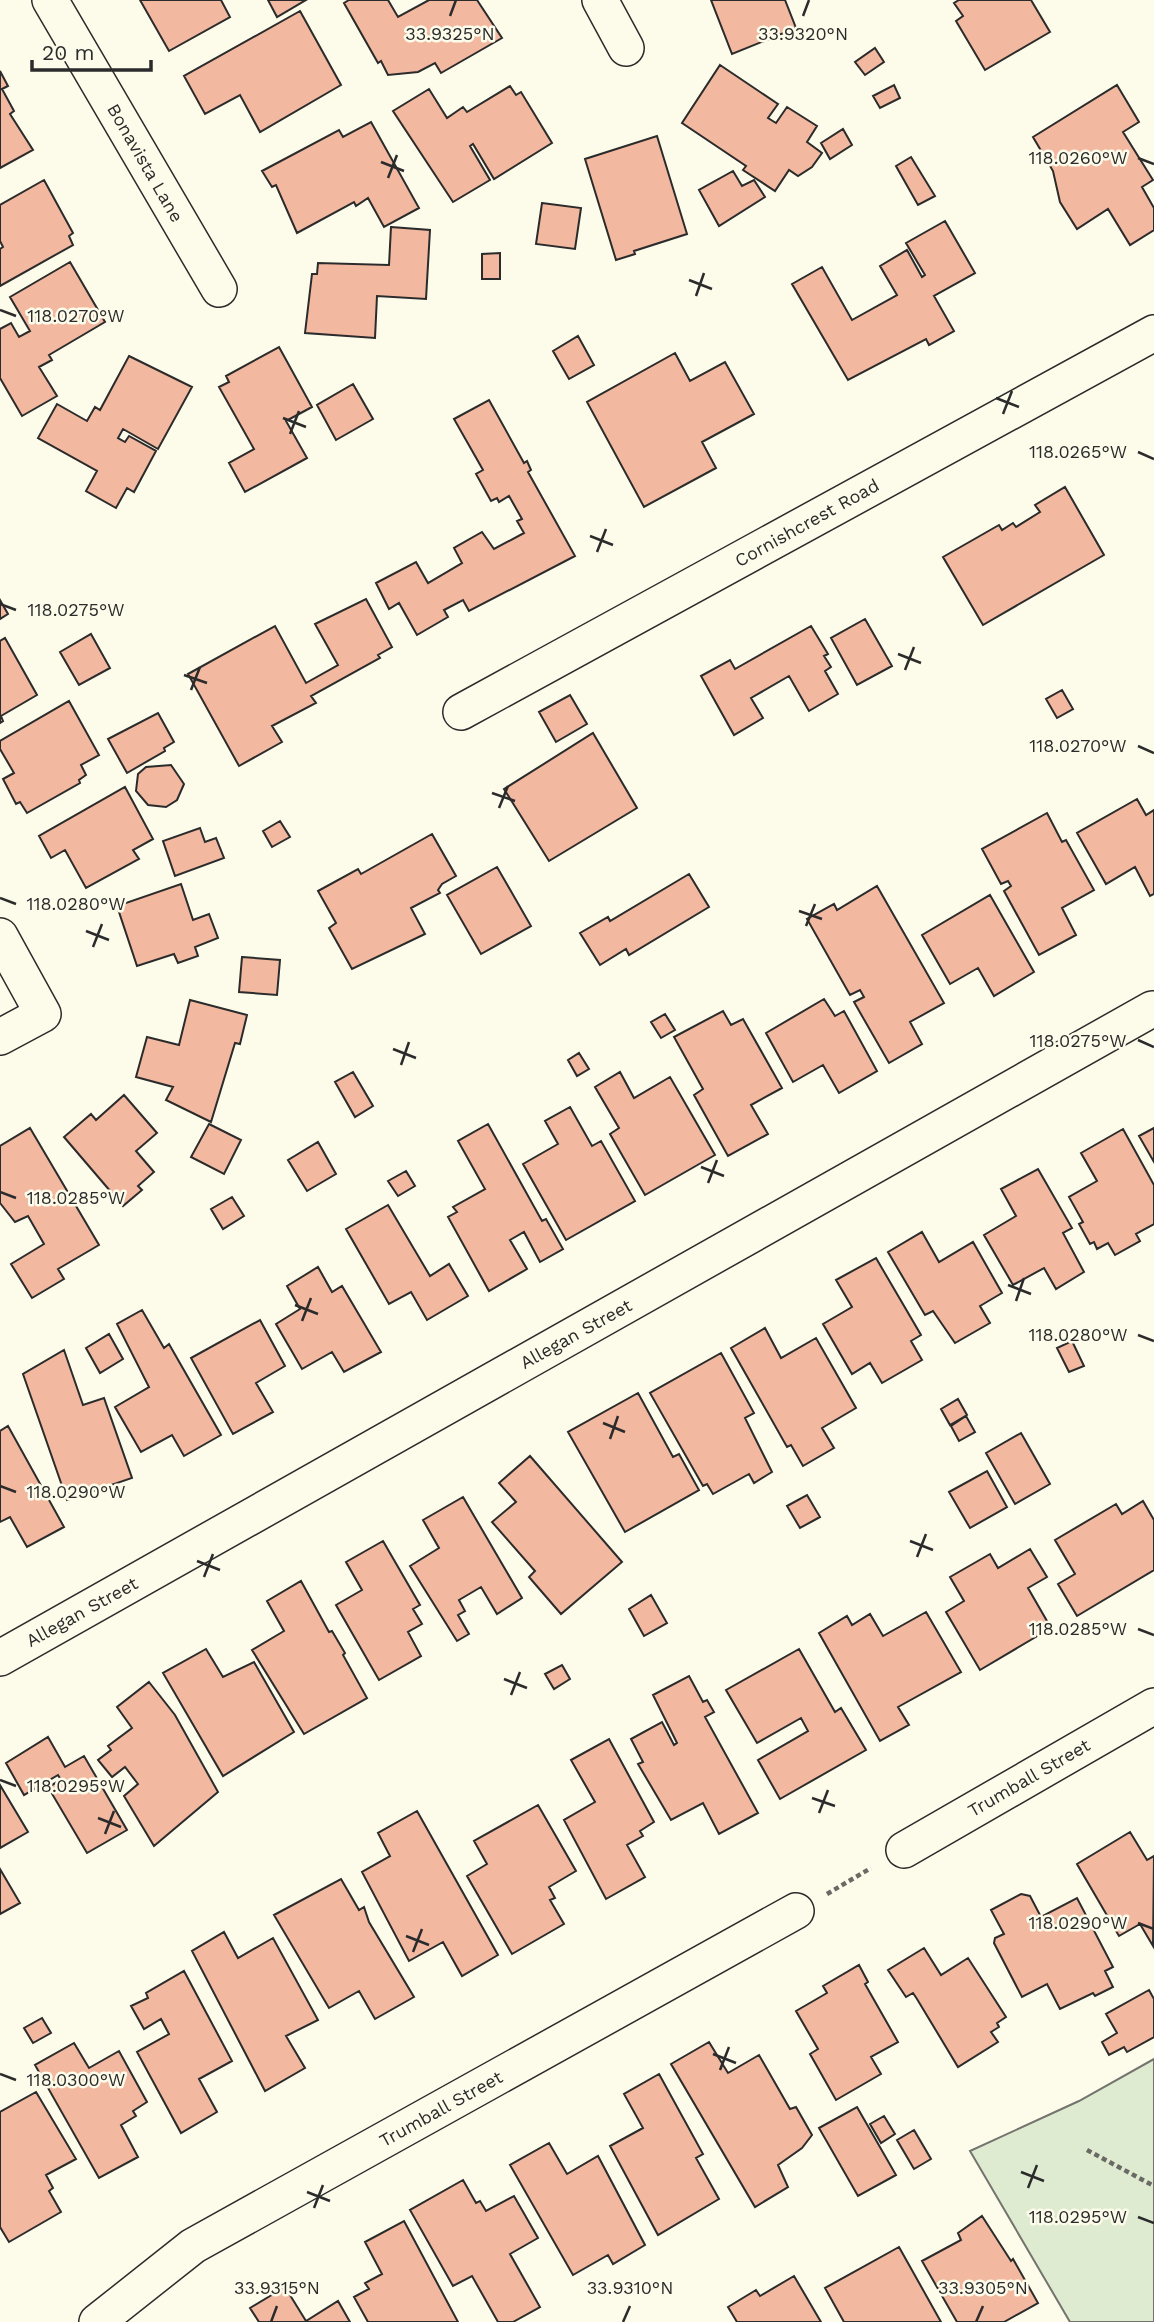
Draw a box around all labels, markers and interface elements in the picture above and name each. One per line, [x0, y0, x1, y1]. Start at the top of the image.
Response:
text: 33.9325°N [405, 23, 495, 44]
text: 33.9320°N [758, 23, 848, 44]
scale bar [32, 28, 150, 72]
text: 20 m [42, 40, 94, 65]
street label: Bonavista Lane [103, 100, 188, 226]
text: 118.0260°W [1029, 147, 1127, 168]
text: 118.0270°W [27, 305, 125, 326]
text: 118.0265°W [1029, 441, 1127, 462]
street label: Cornishcrest Road [731, 474, 883, 571]
text: 118.0275°W [28, 599, 124, 620]
text: 118.0270°W [1029, 735, 1127, 756]
text: 118.0280°W [26, 893, 126, 914]
text: 118.0275°W [1030, 1030, 1126, 1051]
text: 118.0285°W [27, 1187, 125, 1208]
street label: Allegan Street [516, 1294, 636, 1373]
text: 118.0280°W [1028, 1324, 1128, 1345]
text: 118.0290°W [26, 1481, 126, 1502]
street label: Allegan Street [22, 1572, 142, 1651]
text: 118.0285°W [1029, 1618, 1127, 1639]
street label: Trumball Street [964, 1734, 1094, 1821]
text: 118.0295°W [27, 1775, 125, 1796]
text: 118.0290°W [1028, 1912, 1128, 1933]
street label: Trumball Street [376, 2066, 506, 2151]
text: 118.0300°W [27, 2069, 125, 2090]
text: 118.0295°W [1029, 2206, 1127, 2227]
text: 33.9315°N [234, 2277, 320, 2298]
text: 33.9310°N [587, 2277, 673, 2298]
text: 33.9305°N [938, 2277, 1028, 2298]

